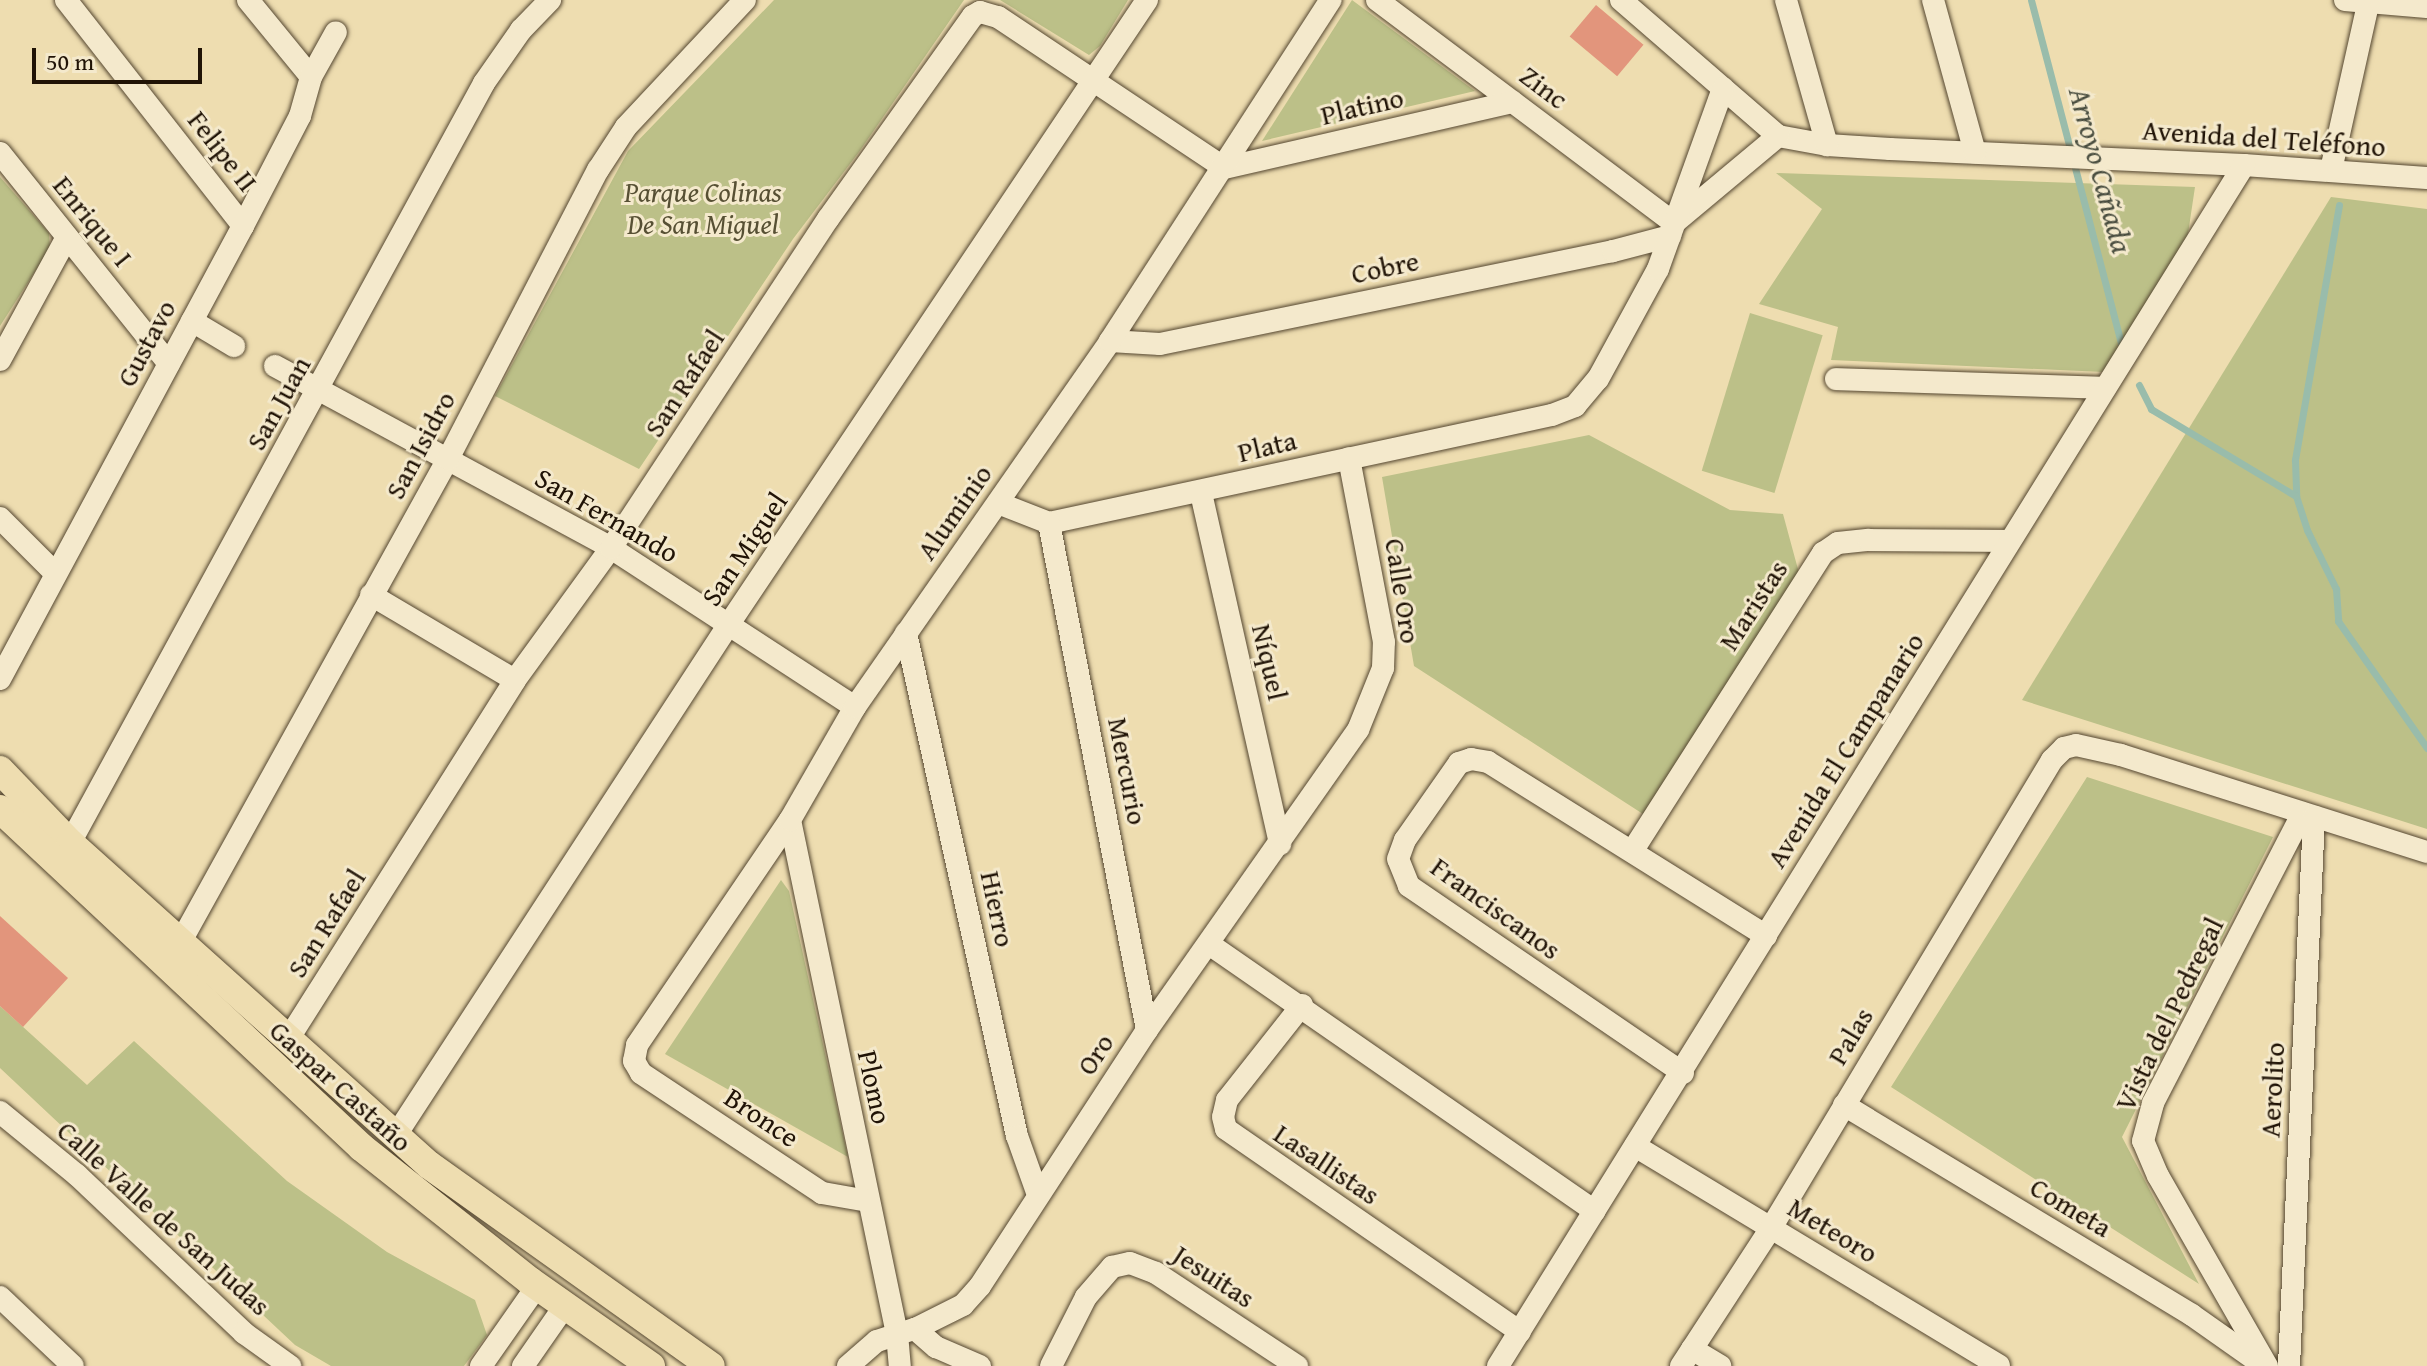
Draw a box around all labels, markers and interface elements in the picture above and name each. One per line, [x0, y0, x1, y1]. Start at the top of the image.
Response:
scale bar [36, 32, 206, 82]
text: 50 m [46, 44, 94, 79]
street label: Zinc [1514, 58, 1574, 116]
street label: Platino [1317, 80, 1407, 132]
water label: Arroyo Cañada [2062, 83, 2140, 257]
street label: Felipe II [181, 104, 265, 198]
street label: Avenida del Teléfono [2141, 113, 2387, 163]
street label: Enrique I [46, 169, 140, 273]
park label: Parque Colinas De San Miguel [624, 175, 782, 241]
street label: Cobre [1348, 243, 1422, 291]
street label: Gustavo [109, 294, 183, 392]
street label: San Rafael [637, 323, 731, 443]
street label: San Juan [239, 350, 317, 456]
street label: San Isidro [378, 386, 462, 504]
street label: Plata [1234, 423, 1300, 469]
street label: Aluminio [909, 458, 999, 566]
street label: San Fernando [529, 460, 685, 570]
street label: San Miguel [694, 486, 794, 612]
street label: Calle Oro [1378, 536, 1428, 646]
street label: Maristas [1711, 554, 1795, 656]
street label: Níquel [1245, 621, 1295, 703]
street label: Avenida El Campanario [1759, 626, 1931, 874]
street label: Mercurio [1101, 715, 1155, 827]
street label: Franciscanos [1425, 850, 1567, 966]
street label: San Rafael [280, 863, 372, 983]
street label: Hierro [974, 868, 1022, 950]
street label: Vista del Pedregal [2108, 912, 2230, 1116]
street label: Palas [1820, 1001, 1880, 1071]
street label: Gaspar Castaño [263, 1013, 419, 1159]
street label: Oro [1069, 1027, 1121, 1081]
street label: Aerolito [2253, 1041, 2291, 1139]
street label: Plomo [851, 1047, 899, 1127]
street label: Bronce [718, 1080, 806, 1154]
street label: Calle Valle de San Judas [51, 1114, 277, 1322]
street label: Lasallistas [1268, 1116, 1386, 1212]
street label: Cometa [2024, 1170, 2118, 1244]
street label: Meteoro [1782, 1190, 1884, 1270]
street label: Jesuitas [1167, 1237, 1261, 1315]

